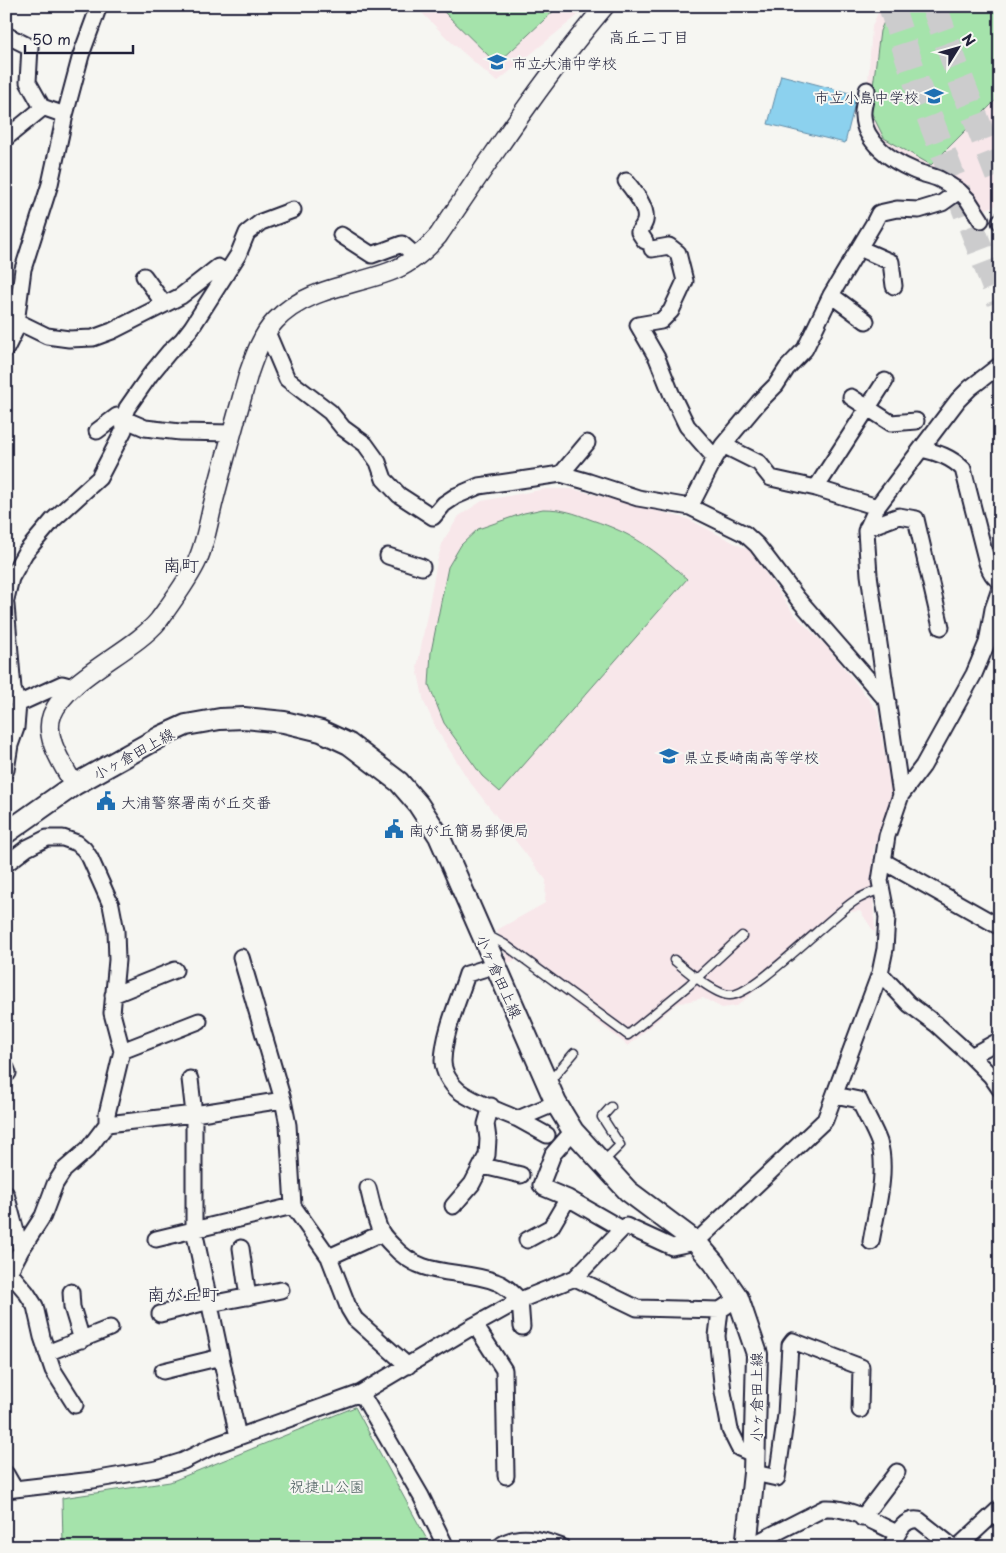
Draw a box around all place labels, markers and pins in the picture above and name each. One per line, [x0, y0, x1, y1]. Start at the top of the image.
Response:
school or university icon: 市立大浦中学校 [486, 51, 508, 73]
place label: 市立大浦中学校 [512, 51, 617, 74]
place label: 市立小島中学校 [814, 85, 919, 108]
school or university icon: 市立小島中学校 [923, 85, 945, 107]
school or university icon: 県立長崎南高等学校 [658, 745, 680, 767]
place label: 県立長崎南高等学校 [684, 745, 819, 768]
public building icon: 大浦警察署南が丘交番 [95, 790, 117, 812]
place label: 大浦警察署南が丘交番 [121, 790, 271, 813]
public building icon: 南が丘簡易郵便局 [383, 818, 405, 840]
place label: 南が丘簡易郵便局 [409, 818, 529, 841]

